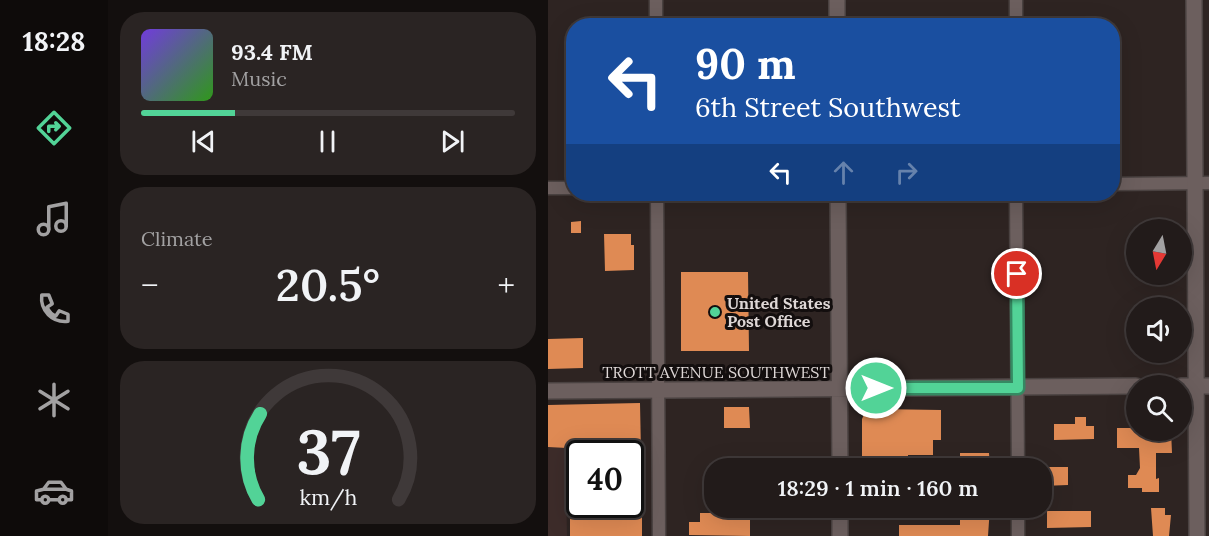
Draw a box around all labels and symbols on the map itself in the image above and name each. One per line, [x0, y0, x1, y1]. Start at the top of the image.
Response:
north arrow [1126, 219, 1192, 285]
pin [991, 248, 1042, 299]
place label: United States Post Office [727, 293, 831, 331]
marker: United States Post Office [708, 305, 722, 319]
position arrow [844, 356, 908, 420]
street label: TROTT AVENUE SOUTHWEST [602, 362, 830, 382]
speed limit sign: 40 [566, 440, 644, 518]

